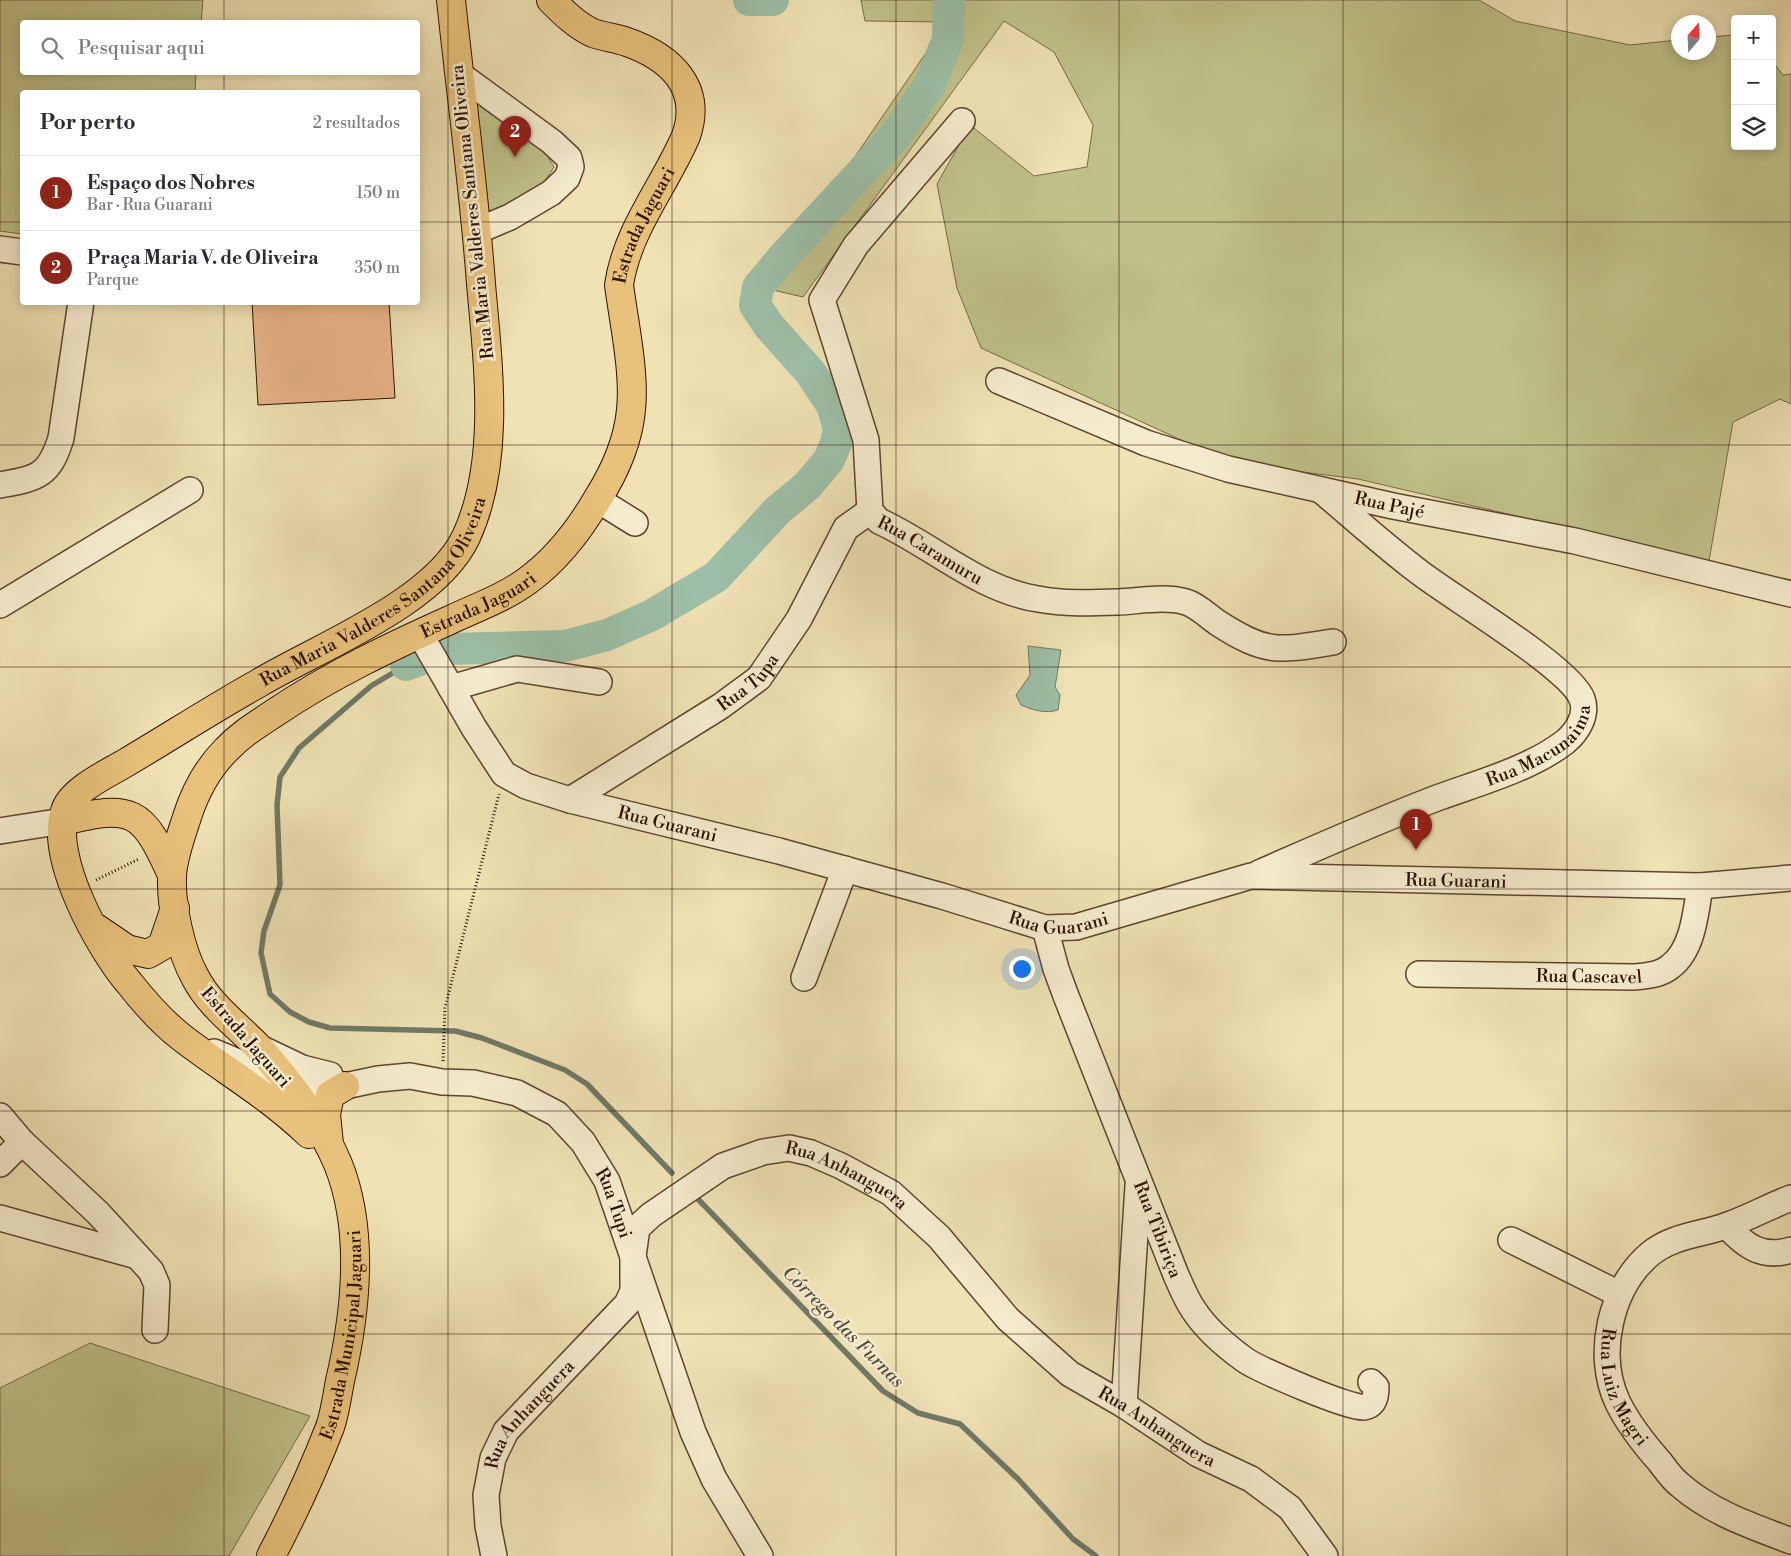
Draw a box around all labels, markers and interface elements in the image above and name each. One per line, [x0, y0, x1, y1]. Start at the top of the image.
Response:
north arrow [1671, 15, 1716, 60]
map controls [1731, 15, 1776, 150]
button: + [1731, 15, 1776, 60]
search box [20, 20, 420, 75]
icon: search [38, 34, 66, 62]
text: Pesquisar aqui [78, 36, 205, 60]
button: − [1731, 60, 1776, 105]
street label: Rua Maria Valderes Santana Oliveira [445, 63, 499, 360]
button: layers [1731, 105, 1776, 150]
text: Por perto [40, 110, 136, 136]
text: 2 resultados [313, 113, 400, 133]
pin: 2 [499, 116, 531, 157]
street label: Estrada Jaguari [608, 163, 680, 286]
text: Espaço dos Nobres [87, 171, 255, 195]
text: 1 [52, 183, 60, 203]
text: 150 m [356, 183, 400, 203]
text: Bar · Rua Guarani [87, 195, 213, 215]
text: Praça Maria V. de Oliveira [87, 246, 318, 270]
text: 2 [51, 258, 61, 278]
text: 350 m [354, 258, 400, 278]
text: Parque [87, 270, 139, 290]
street label: Rua Pajé [1352, 487, 1426, 524]
street label: Rua Maria Valderes Santana Oliveira [256, 494, 492, 692]
street label: Rua Caramuru [873, 511, 987, 591]
street label: Estrada Jaguari [417, 567, 541, 644]
street label: Rua Tupa [713, 649, 785, 717]
street label: Rua Macunaima [1483, 704, 1596, 792]
street label: Rua Guarani [615, 801, 720, 848]
pin: 1 [1400, 809, 1432, 850]
street label: Rua Guarani [1405, 868, 1507, 894]
street label: Rua Guarani [1006, 906, 1111, 940]
your location [1009, 956, 1035, 982]
street label: Rua Cascavel [1536, 965, 1644, 989]
street label: Estrada Jaguari [196, 982, 296, 1093]
street label: Rua Anhanguera [783, 1136, 913, 1215]
street label: Rua Tupi [590, 1164, 637, 1241]
street label: Rua Tibiriça [1128, 1178, 1187, 1282]
street label: Estrada Municipal Jaguari [315, 1229, 367, 1444]
water label: Córrego das Furnas [777, 1261, 909, 1393]
street label: Rua Luiz Magri [1595, 1327, 1653, 1451]
street label: Rua Anhanguera [480, 1355, 580, 1471]
street label: Rua Anhanguera [1094, 1381, 1220, 1473]

